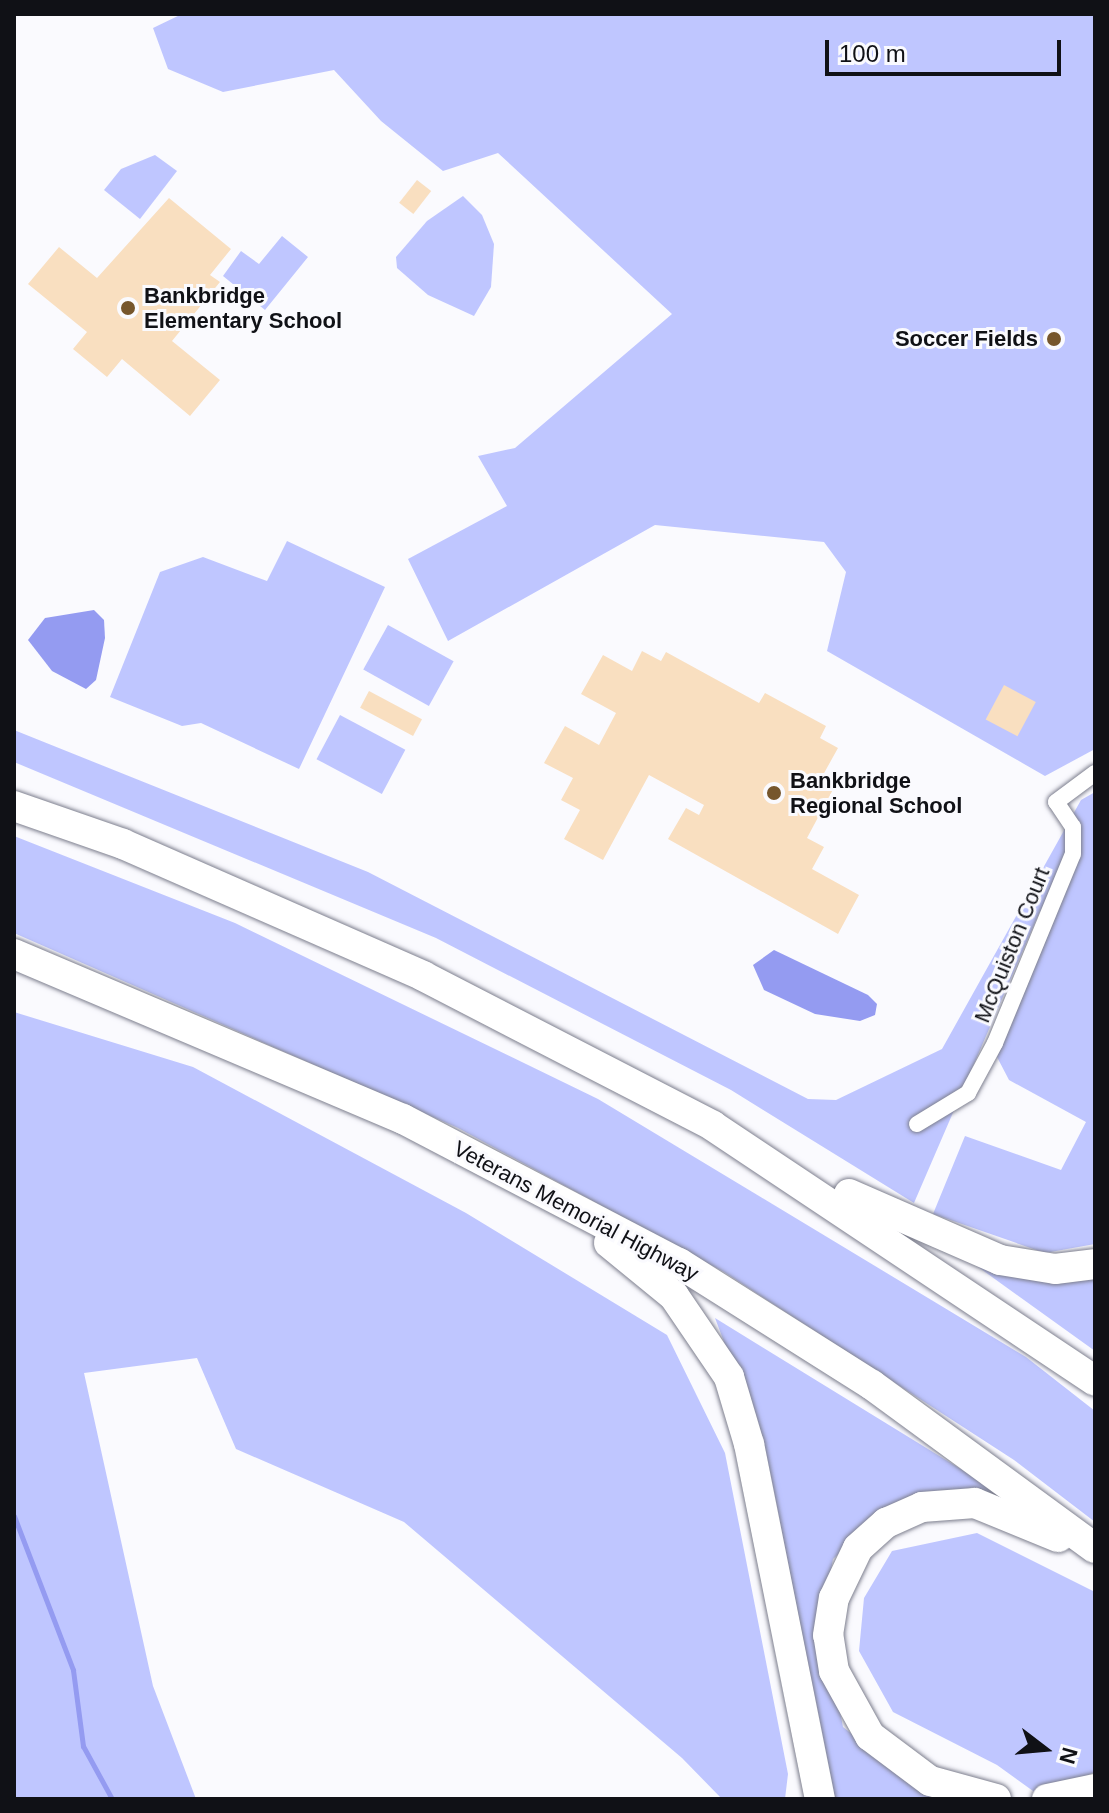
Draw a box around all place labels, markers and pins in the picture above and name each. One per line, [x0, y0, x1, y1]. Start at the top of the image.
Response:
place label: Bankbridge Elementary School [144, 282, 342, 334]
marker: Bankbridge Elementary School [119, 299, 137, 317]
place label: Soccer Fields [895, 326, 1038, 352]
marker: Soccer Fields [1045, 330, 1063, 348]
place label: Bankbridge Regional School [790, 767, 962, 818]
marker: Bankbridge Regional School [765, 784, 783, 802]

